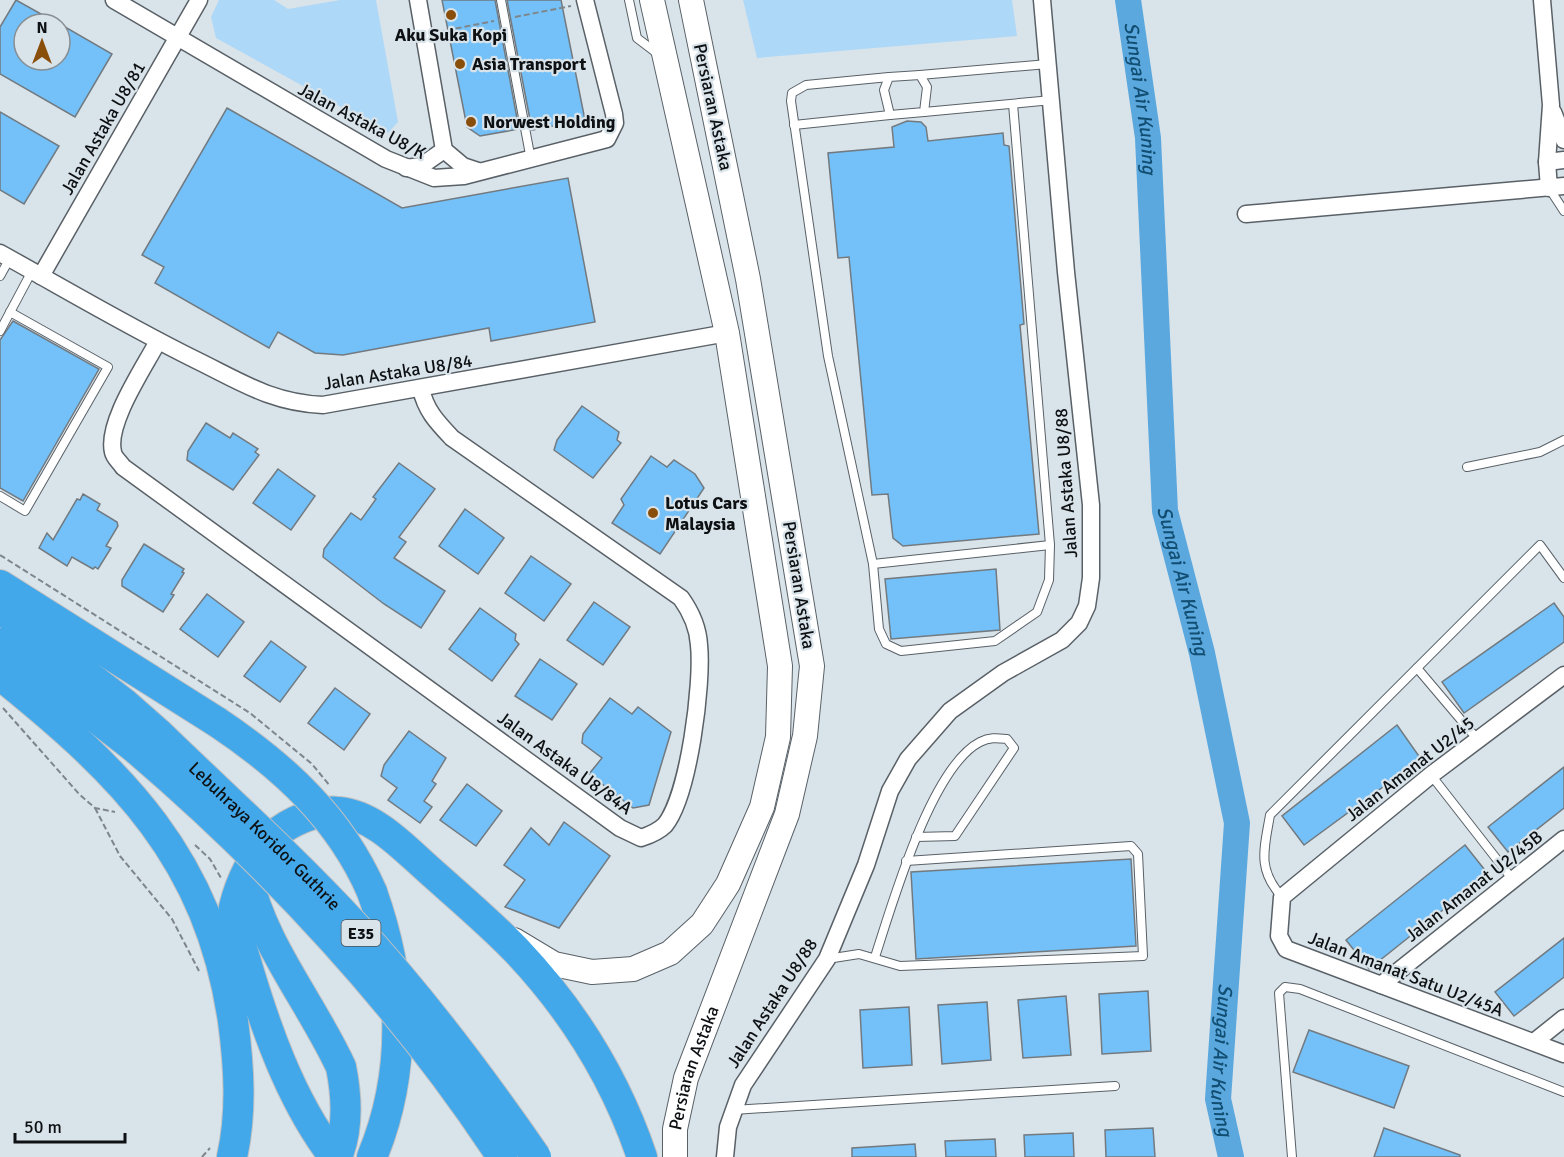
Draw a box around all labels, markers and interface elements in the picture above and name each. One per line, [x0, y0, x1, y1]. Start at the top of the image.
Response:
marker: Aku Suka Kopi [444, 8, 458, 22]
north arrow [12, 12, 72, 72]
text: N [36, 18, 48, 38]
water label: Sungai Air Kuning [1118, 20, 1162, 176]
place label: Aku Suka Kopi [395, 24, 507, 46]
street label: Persiaran Astaka [689, 42, 737, 172]
place label: Asia Transport [472, 53, 586, 75]
street label: Jalan Astaka U8/81 [56, 57, 150, 199]
marker: Asia Transport [453, 57, 467, 71]
street label: Jalan Astaka U8/K [294, 78, 430, 164]
place label: Norwest Holding [483, 111, 616, 133]
marker: Norwest Holding [464, 115, 478, 129]
street label: Jalan Astaka U8/84 [322, 349, 474, 395]
street label: Jalan Astaka U8/88 [1050, 407, 1082, 559]
place label: Lotus Cars Malaysia [665, 492, 748, 535]
water label: Sungai Air Kuning [1151, 504, 1215, 660]
marker: Lotus Cars Malaysia [646, 506, 660, 520]
street label: Persiaran Astaka [778, 520, 820, 650]
street label: Jalan Astaka U8/84A [493, 707, 637, 819]
street label: Jalan Amanat U2/45 [1341, 712, 1479, 826]
street label: Lebuhraya Koridor Guthrie [184, 757, 345, 915]
street label: Jalan Amanat U2/45B [1401, 826, 1547, 946]
road number: E35 [342, 920, 380, 946]
street label: Jalan Amanat Satu U2/45A [1305, 927, 1507, 1021]
street label: Jalan Astaka U8/88 [722, 934, 822, 1072]
water label: Sungai Air Kuning [1205, 983, 1238, 1140]
street label: Persiaran Astaka [664, 1003, 724, 1132]
scale bar [15, 1106, 124, 1144]
text: 50 m [24, 1116, 62, 1138]

